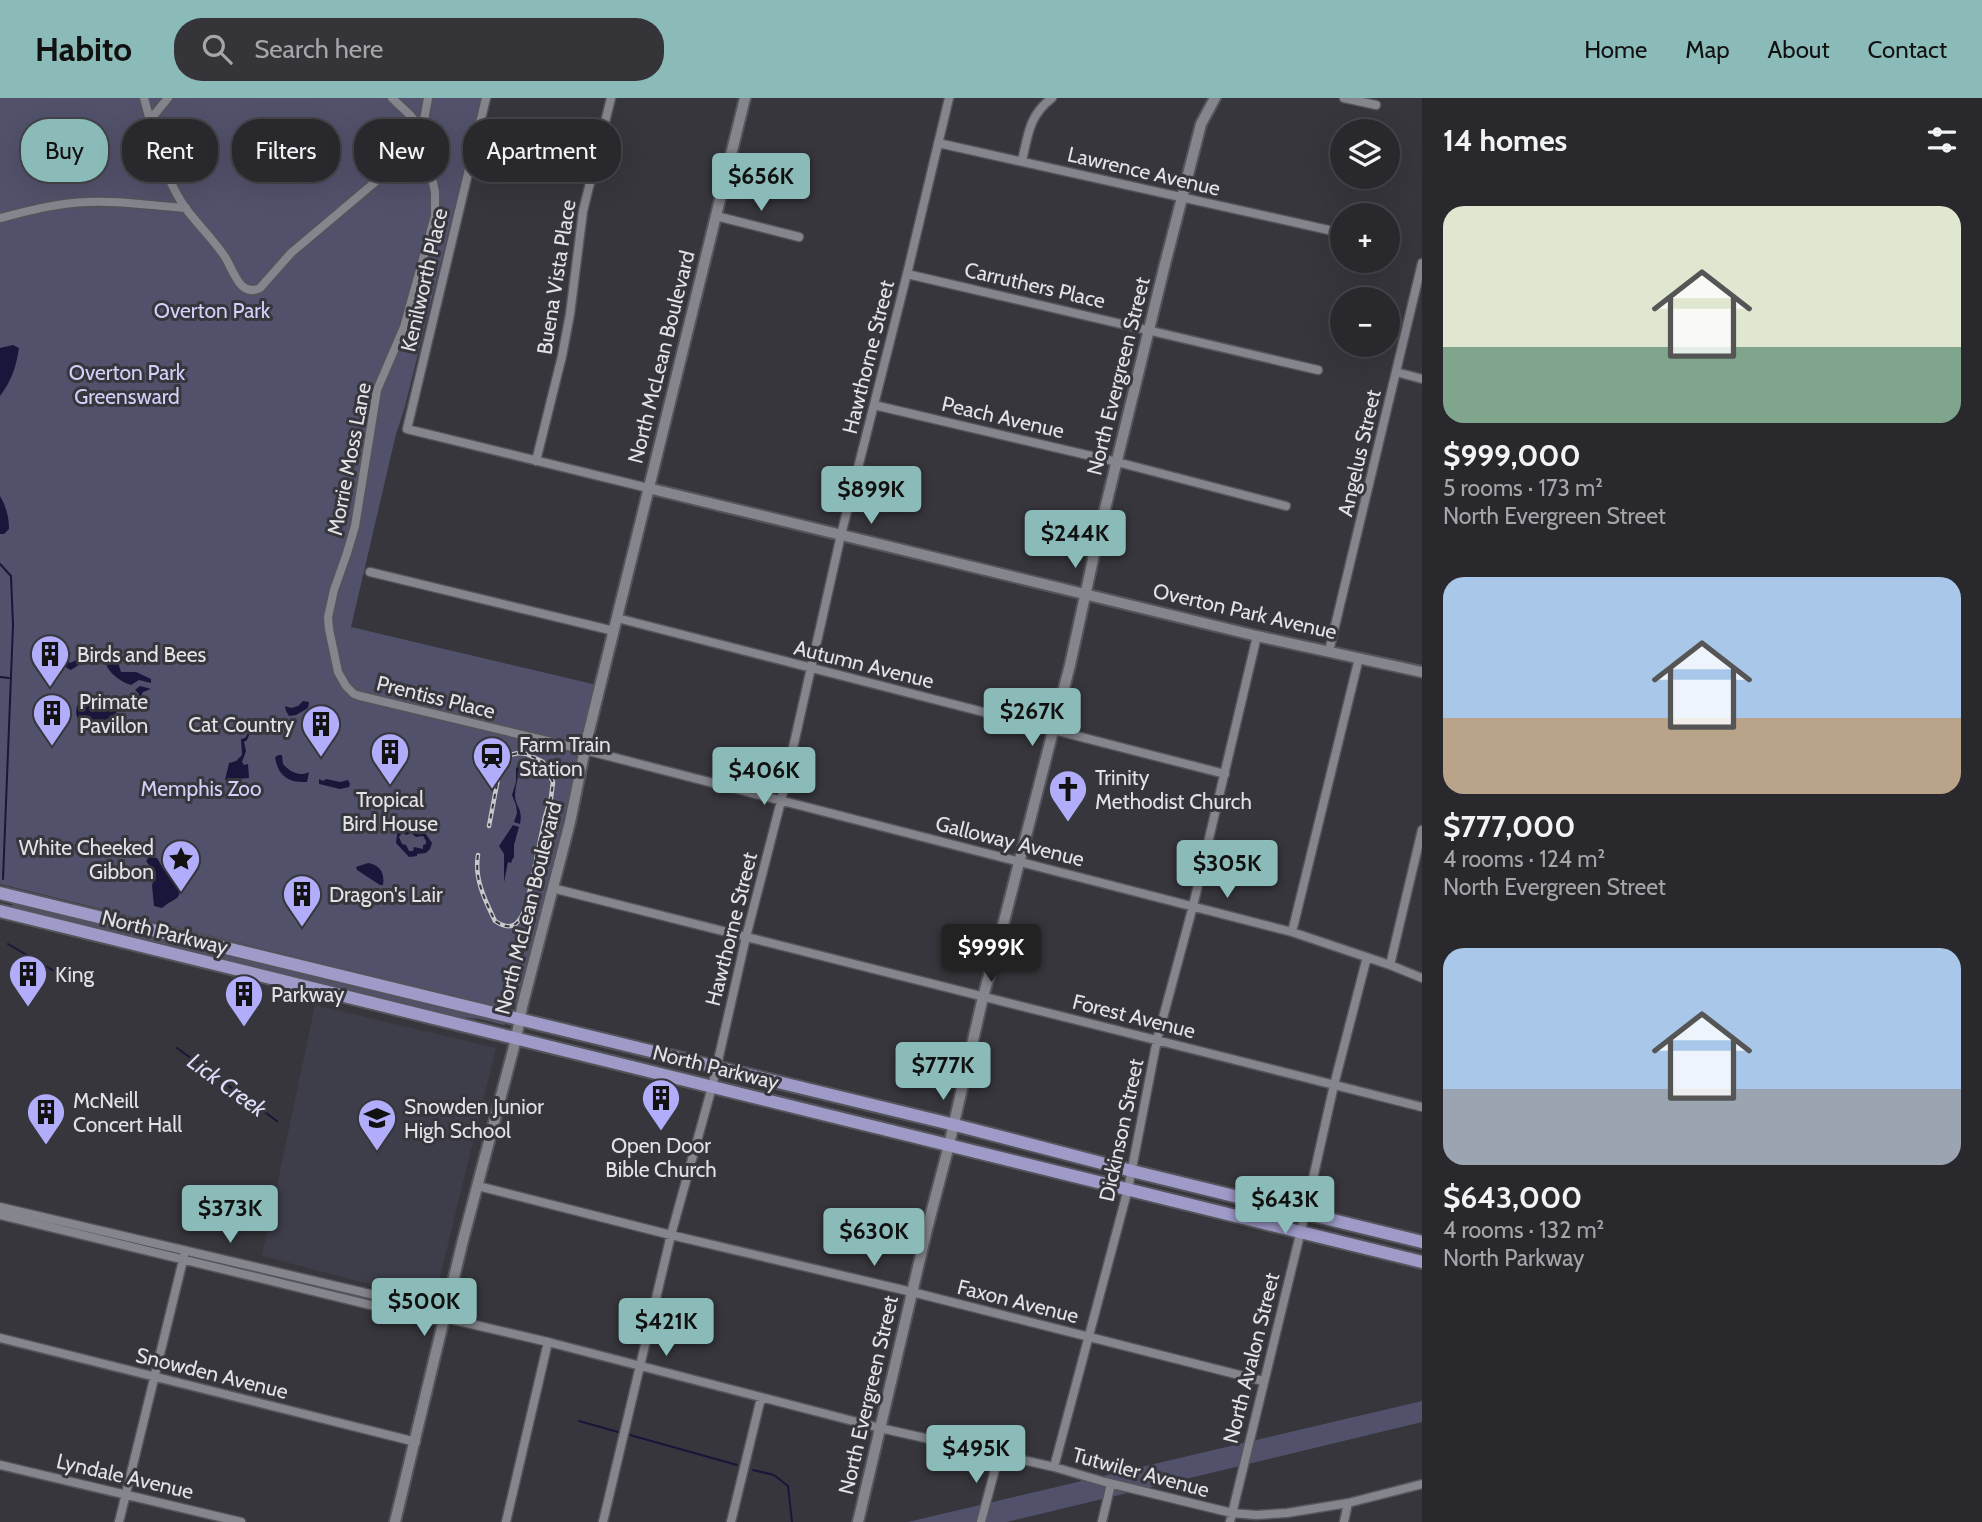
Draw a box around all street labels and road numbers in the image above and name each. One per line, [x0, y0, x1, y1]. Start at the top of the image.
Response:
street label: Lawrence Avenue [1065, 141, 1223, 201]
street label: Buena Vista Place [531, 197, 581, 356]
street label: Kenilworth Place [395, 206, 453, 354]
street label: North McLean Boulevard [622, 248, 700, 466]
street label: Carruthers Place [962, 257, 1108, 313]
street label: North Evergreen Street [1081, 274, 1155, 478]
street label: Hawthorne Street [837, 278, 899, 436]
street label: Morrie Moss Lane [322, 380, 376, 538]
street label: Angelus Street [1332, 387, 1386, 519]
street label: Peach Avenue [939, 391, 1067, 443]
street label: Overton Park Avenue [1151, 578, 1340, 644]
street label: Autumn Avenue [791, 635, 937, 694]
street label: Prentiss Place [374, 670, 498, 724]
street label: North McLean Boulevard [489, 799, 567, 1017]
street label: Galloway Avenue [933, 810, 1087, 872]
street label: Hawthorne Street [700, 850, 762, 1008]
street label: North Parkway [99, 904, 231, 960]
street label: Forest Avenue [1070, 989, 1198, 1043]
street label: North Parkway [650, 1039, 782, 1095]
street label: Dickinson Street [1094, 1056, 1148, 1204]
street label: North Avalon Street [1218, 1270, 1284, 1446]
street label: Faxon Avenue [955, 1274, 1081, 1328]
street label: North Evergreen Street [833, 1293, 903, 1497]
street label: Snowden Avenue [133, 1342, 291, 1404]
street label: Tutwiler Avenue [1070, 1442, 1212, 1502]
street label: Lyndale Avenue [54, 1448, 196, 1504]

